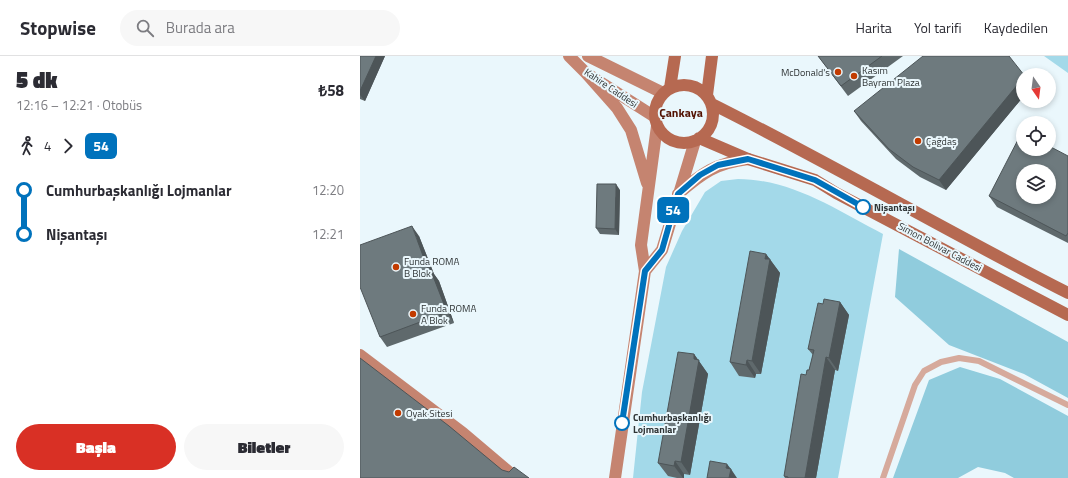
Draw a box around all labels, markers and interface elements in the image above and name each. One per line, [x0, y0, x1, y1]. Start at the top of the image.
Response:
search box [120, 10, 400, 46]
text: Stopwise [20, 13, 96, 42]
text: Burada ara [166, 16, 235, 39]
icon: search [134, 17, 156, 39]
text: Harita [856, 17, 892, 38]
text: Yol tarifi [914, 17, 962, 38]
text: Kaydedilen [984, 17, 1048, 38]
text: 5 dk [16, 63, 58, 97]
place label: Kasım Bayram Plaza [862, 63, 920, 90]
street label: Kahire Caddesi [581, 65, 641, 111]
place label: McDonald's [781, 65, 830, 80]
marker: McDonald's [833, 67, 843, 77]
north arrow [1016, 68, 1056, 108]
map controls [1016, 68, 1056, 204]
marker: Kasım Bayram Plaza [849, 71, 859, 81]
text: ₺58 [319, 79, 344, 102]
text: 12:16 – 12:21 · Otobüs [16, 95, 142, 115]
district label: Çankaya [659, 103, 703, 122]
button: locate [1016, 116, 1056, 156]
place label: Çağdaş [926, 134, 957, 149]
icon: walk [16, 135, 38, 157]
icon: forward [57, 135, 79, 157]
text: 54 [93, 135, 109, 156]
text: 4 [44, 136, 51, 156]
marker: Çağdaş [913, 136, 923, 146]
button: layers [1016, 164, 1056, 204]
text: Cumhurbaşkanlığı Lojmanlar [46, 179, 232, 202]
text: 12:20 [312, 180, 344, 200]
line badge: 54 [655, 197, 691, 223]
text: 54 [665, 199, 681, 220]
marker: Nişantaşı [855, 199, 871, 215]
place label: Nişantaşı [874, 200, 915, 215]
street label: Simon Bolivar Caddesi [895, 219, 985, 275]
text: Nişantaşı [46, 223, 107, 246]
text: 12:21 [312, 224, 344, 244]
place label: Funda ROMA B Blok [404, 254, 459, 281]
marker: Funda ROMA B Blok [391, 262, 401, 272]
place label: Funda ROMA A Blok [421, 301, 476, 328]
marker: Funda ROMA A Blok [408, 309, 418, 319]
place label: Oyak Sitesi [406, 406, 452, 421]
marker: Oyak Sitesi [393, 408, 403, 418]
place label: Cumhurbaşkanlığı Lojmanlar [633, 410, 711, 437]
marker: Cumhurbaşkanlığı Lojmanlar [614, 415, 630, 431]
button: Başla [16, 424, 176, 470]
button: Biletler [184, 424, 344, 470]

